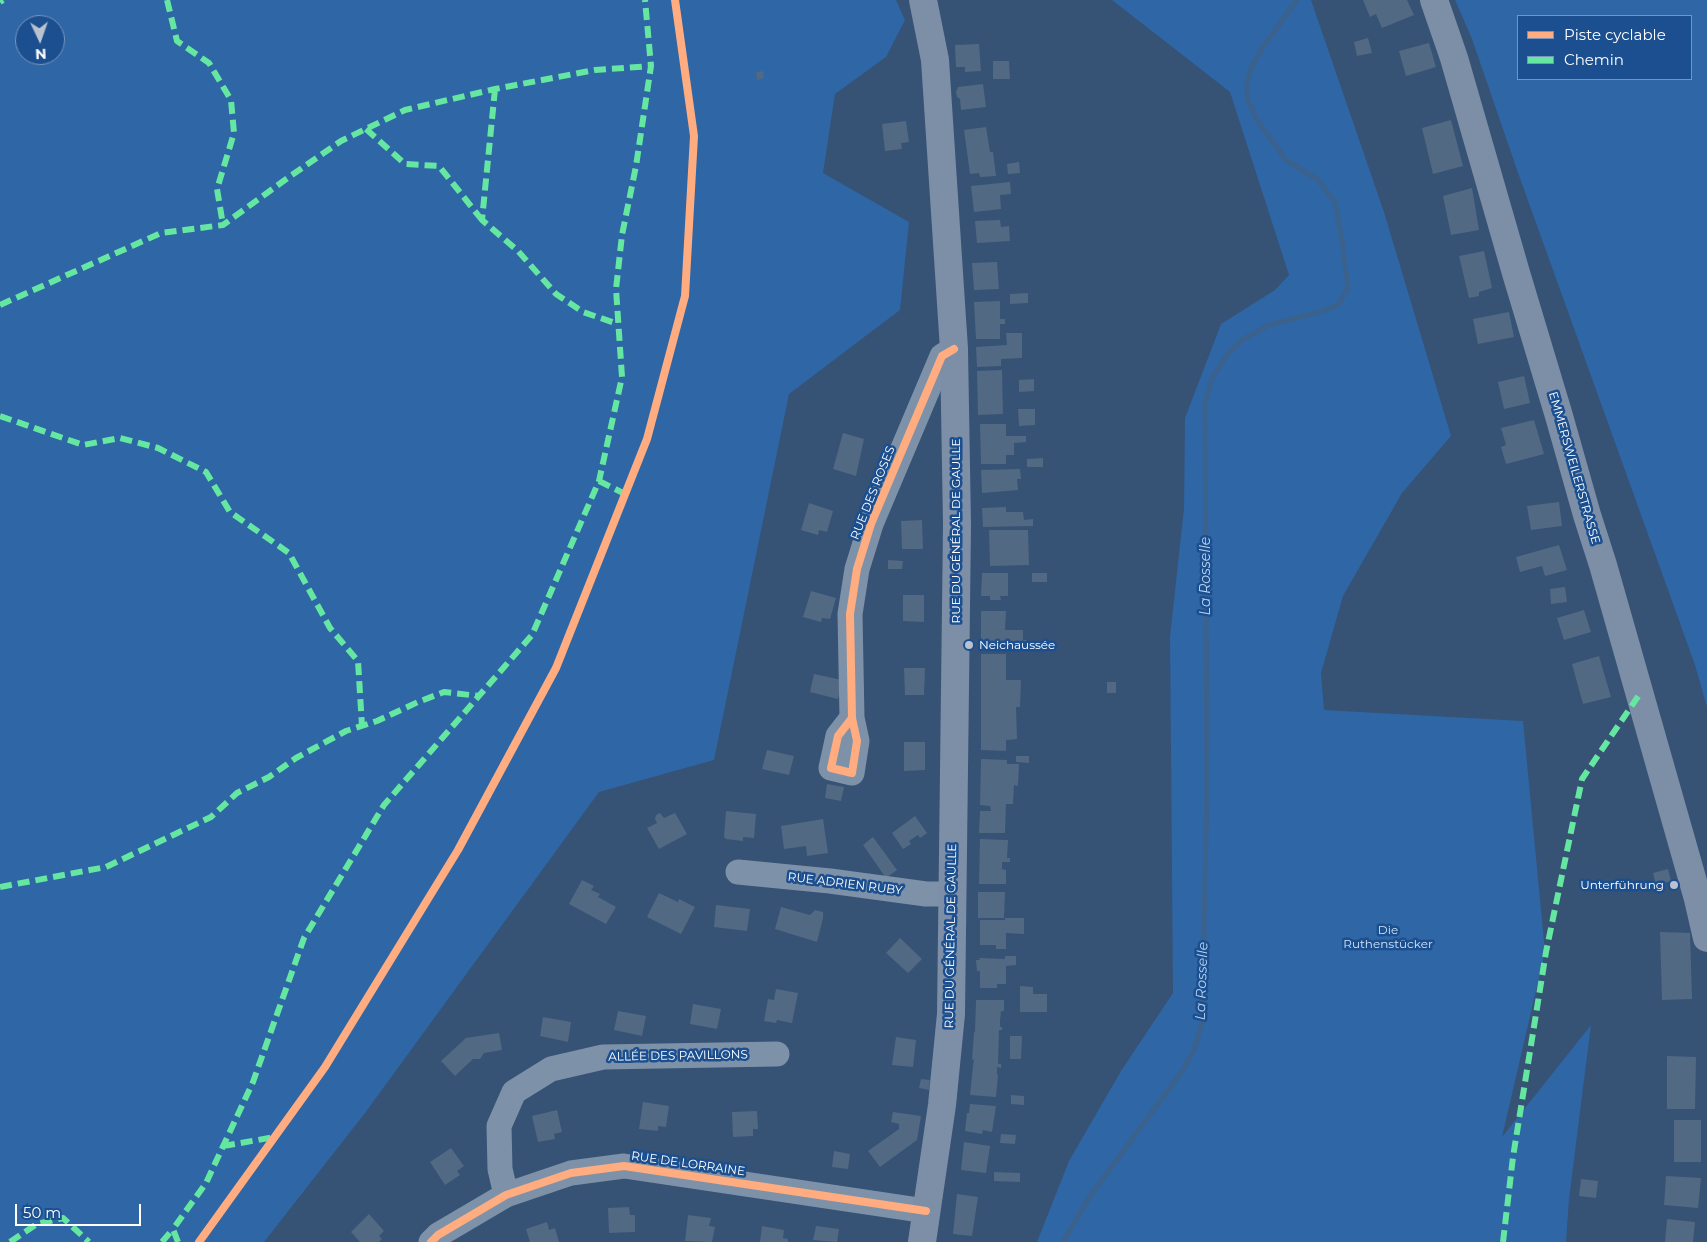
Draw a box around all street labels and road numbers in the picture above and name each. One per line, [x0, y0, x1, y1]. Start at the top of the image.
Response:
street label: EMMERSWEILERSTRASSE [1545, 390, 1603, 546]
street label: RUE DU GÉNÉRAL DE GAULLE [949, 439, 963, 623]
street label: RUE DES ROSES [848, 444, 898, 542]
street label: RUE DU GÉNÉRAL DE GAULLE [942, 843, 960, 1029]
street label: RUE ADRIEN RUBY [787, 870, 903, 898]
street label: ALLÉE DES PAVILLONS [608, 1048, 748, 1064]
street label: RUE DE LORRAINE [630, 1149, 746, 1179]

